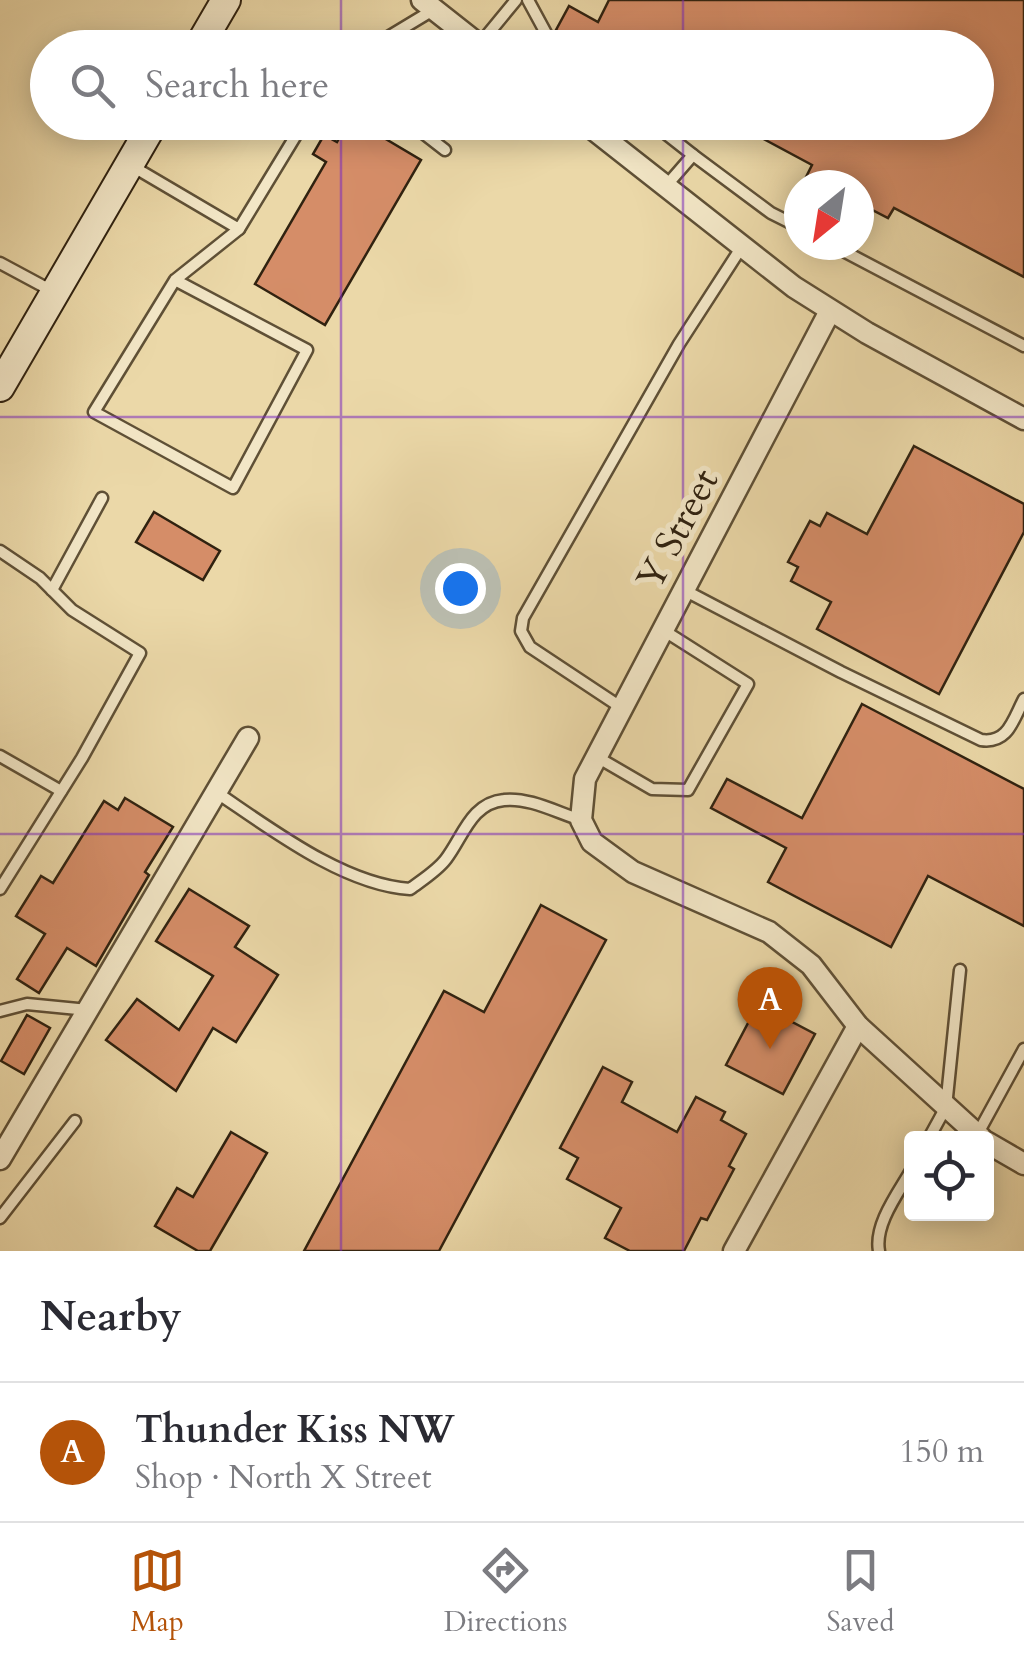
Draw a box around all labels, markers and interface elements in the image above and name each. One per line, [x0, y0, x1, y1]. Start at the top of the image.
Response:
search box [30, 30, 994, 140]
icon: search [65, 58, 120, 113]
text: Search here [145, 59, 329, 111]
north arrow [784, 170, 874, 260]
street label: Y Street [624, 460, 731, 599]
your location [435, 563, 486, 614]
pin: A [738, 966, 802, 1049]
map controls [904, 1131, 994, 1221]
button: locate [904, 1131, 994, 1221]
text: Nearby [40, 1288, 182, 1345]
text: Thunder Kiss NW [135, 1404, 455, 1456]
text: A [60, 1430, 85, 1474]
text: 150 m [899, 1430, 984, 1474]
text: Shop · North X Street [135, 1456, 432, 1500]
tab: Map [130, 1543, 185, 1641]
tab: Directions [444, 1543, 567, 1641]
tab: Saved [826, 1543, 894, 1641]

